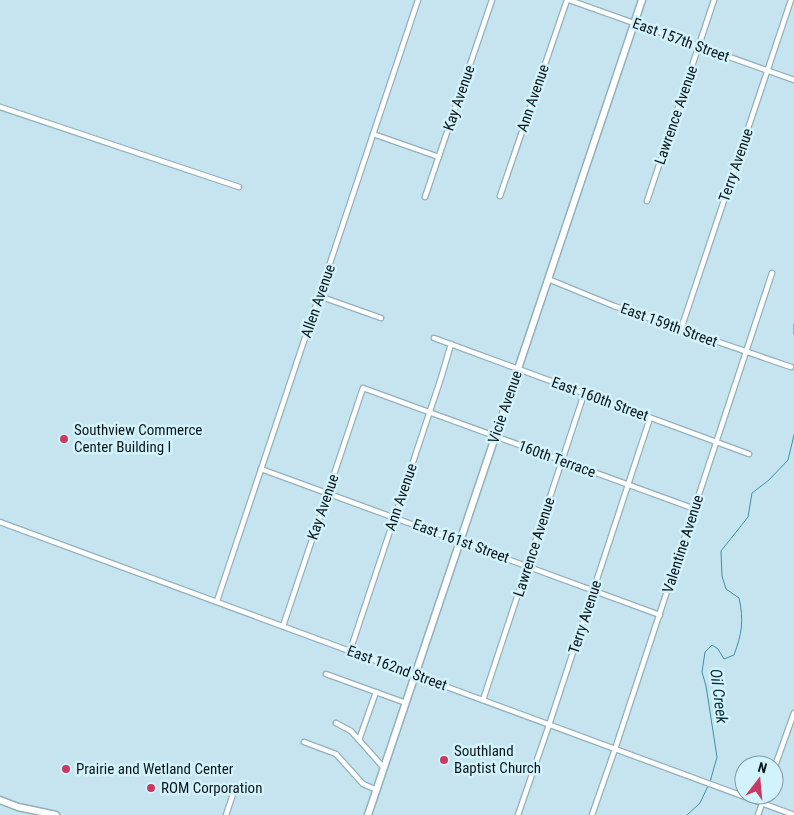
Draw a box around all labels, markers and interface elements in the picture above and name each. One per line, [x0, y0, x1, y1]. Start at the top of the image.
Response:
street label: East 157th Street [630, 14, 732, 66]
street label: Ann Avenue [513, 62, 553, 134]
street label: Kay Avenue [439, 63, 479, 133]
street label: Lawrence Avenue [651, 63, 701, 167]
street label: Terry Avenue [715, 126, 757, 204]
street label: Allen Avenue [297, 262, 339, 340]
street label: East 159th Street [618, 299, 720, 351]
street label: Vicie Avenue [484, 368, 526, 446]
street label: East 160th Street [549, 373, 651, 425]
place label: Southview Commerce Center Building I [74, 421, 202, 456]
marker: Southview Commerce Center Building I [58, 433, 70, 445]
street label: 160th Terrace [516, 437, 598, 481]
street label: Ann Avenue [381, 461, 421, 533]
street label: Kay Avenue [303, 472, 343, 542]
street label: Valentine Avenue [659, 493, 707, 595]
street label: Lawrence Avenue [509, 495, 559, 599]
street label: East 161st Street [410, 515, 512, 567]
street label: Terry Avenue [565, 578, 605, 656]
street label: East 162nd Street [345, 642, 449, 694]
water label: Oil Creek [706, 668, 732, 725]
place label: Southland Baptist Church [454, 742, 541, 777]
marker: Southland Baptist Church [438, 754, 450, 766]
north arrow [734, 755, 784, 805]
text: N [756, 759, 769, 776]
place label: Prairie and Wetland Center [76, 760, 234, 778]
marker: Prairie and Wetland Center [60, 763, 72, 775]
place label: ROM Corporation [161, 779, 262, 797]
marker: ROM Corporation [145, 782, 157, 794]

